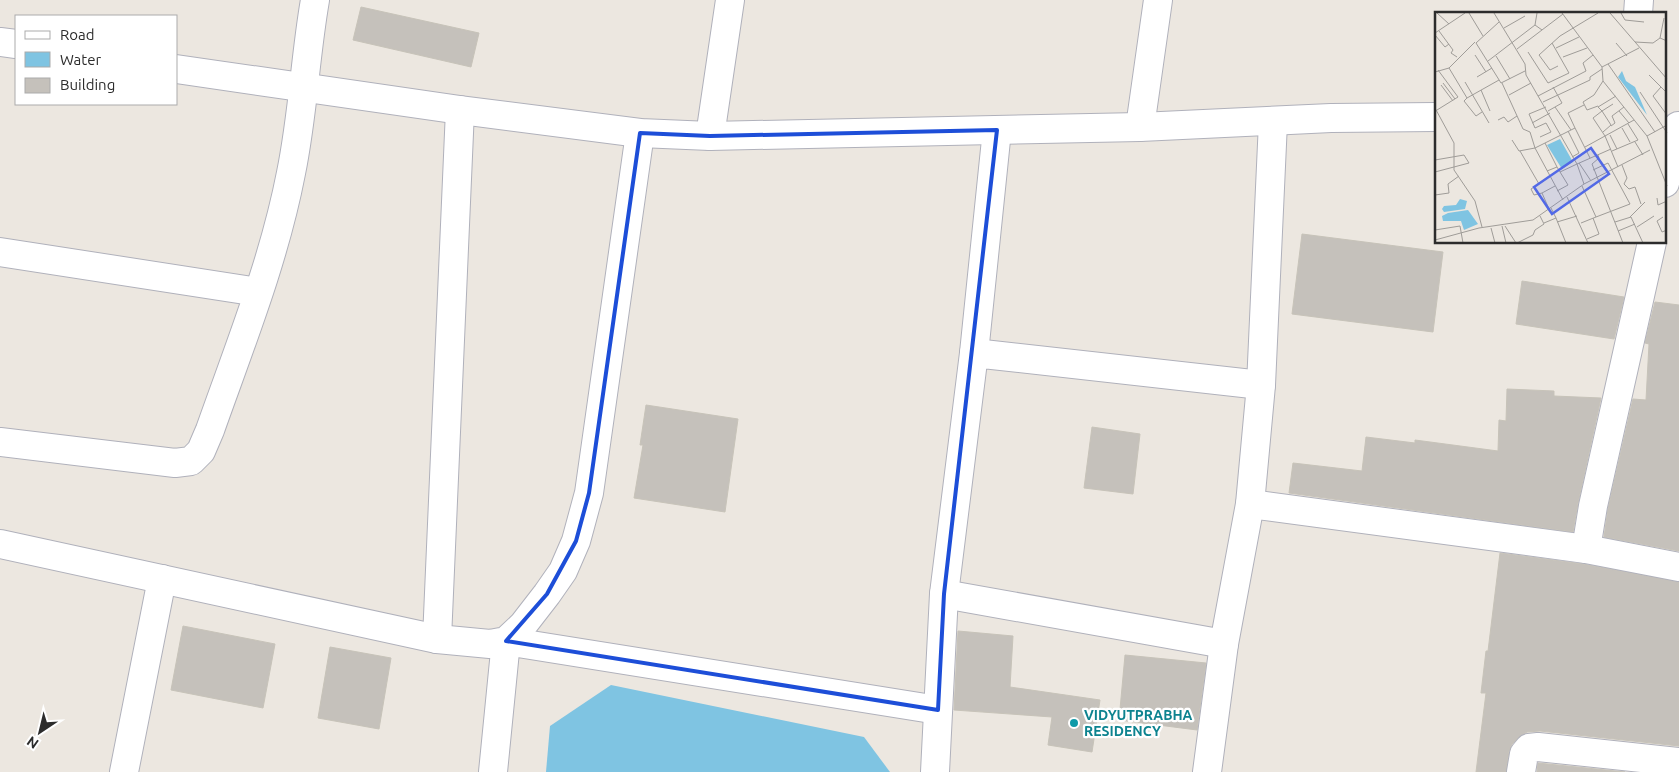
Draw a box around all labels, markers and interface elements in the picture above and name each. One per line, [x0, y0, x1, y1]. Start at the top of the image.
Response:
inset map [1435, 12, 1666, 244]
legend [15, 15, 178, 105]
text: Road [60, 26, 95, 43]
text: Water [60, 51, 101, 68]
text: Building [60, 76, 115, 93]
north arrow [15, 707, 65, 757]
place label: VIDYUTPRABHA RESIDENCY [1084, 707, 1193, 739]
marker: VIDYUTPRABHA RESIDENCY [1068, 717, 1080, 729]
text: N [24, 733, 41, 752]

